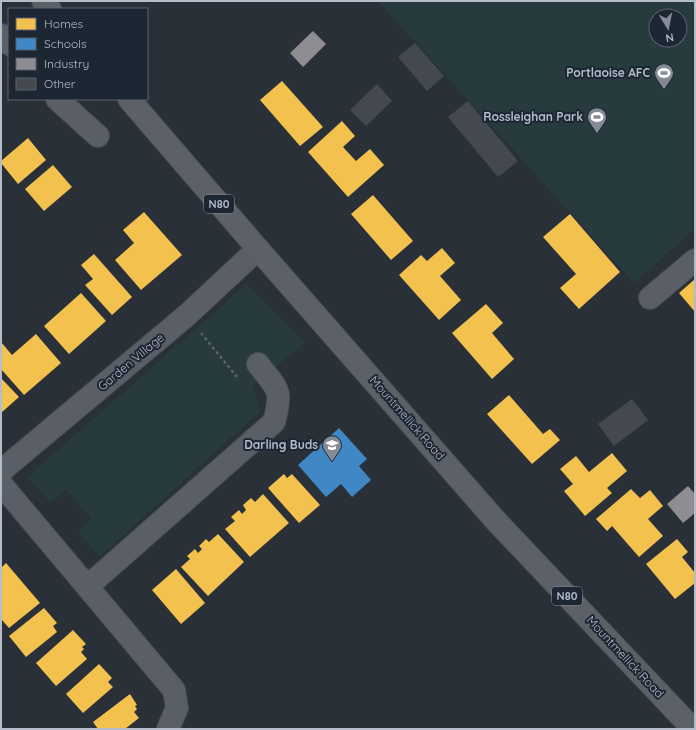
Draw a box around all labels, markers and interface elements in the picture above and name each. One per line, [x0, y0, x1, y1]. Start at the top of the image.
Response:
legend [8, 8, 148, 100]
north arrow [648, 8, 688, 48]
text: Homes [44, 16, 84, 31]
text: N [665, 30, 675, 45]
text: Schools [44, 36, 87, 51]
text: Industry [44, 56, 89, 71]
sports icon: Portlaoise AFC [653, 62, 675, 90]
place label: Portlaoise AFC [566, 65, 650, 80]
text: Other [44, 76, 76, 91]
sports icon: Rossleighan Park [586, 106, 608, 134]
place label: Rossleighan Park [483, 109, 583, 124]
road number: N80 [204, 195, 234, 213]
street label: Garden Village [95, 329, 167, 394]
street label: Mountmellick Road [367, 373, 448, 463]
school or university icon: Darling Buds [321, 434, 343, 462]
place label: Darling Buds [244, 437, 318, 452]
road number: N80 [552, 587, 582, 605]
street label: Mountmellick Road [584, 613, 667, 701]

